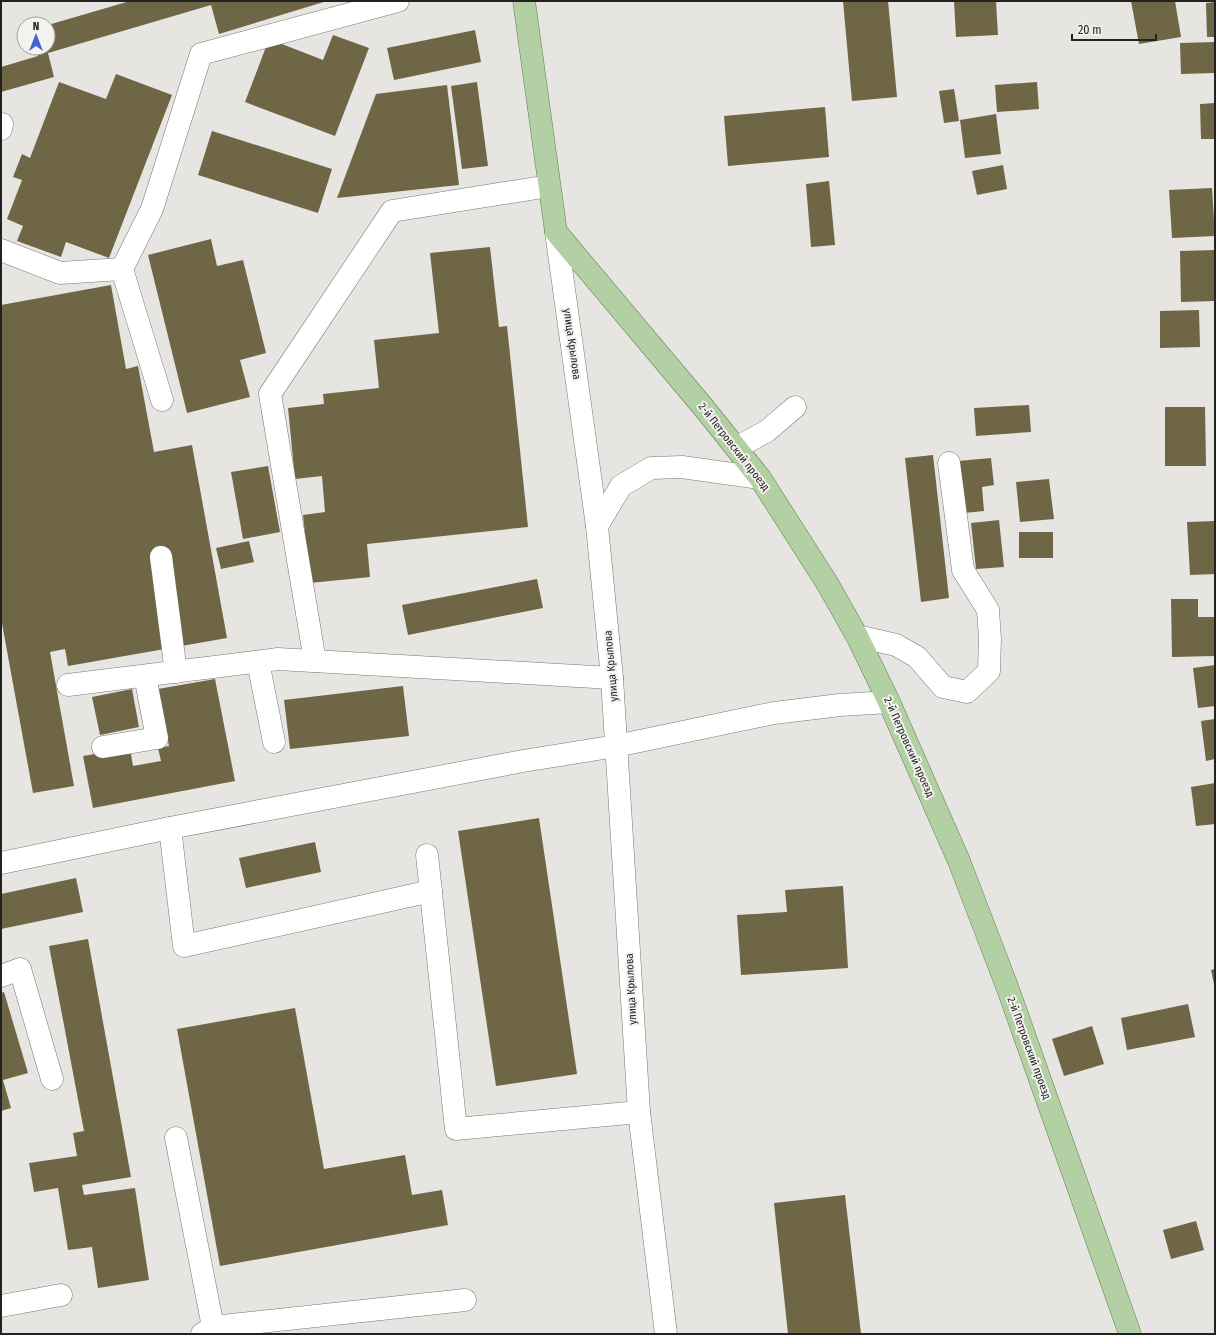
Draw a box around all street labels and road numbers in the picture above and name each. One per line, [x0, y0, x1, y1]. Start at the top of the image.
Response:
street label: улица Крылова [561, 308, 583, 380]
street label: 2-й Петровский проезд [696, 400, 773, 494]
street label: улица Крылова [601, 630, 621, 702]
street label: 2-й Петровский проезд [881, 695, 937, 799]
street label: улица Крылова [623, 953, 639, 1025]
street label: 2-й Петровский проезд [1004, 995, 1054, 1101]

